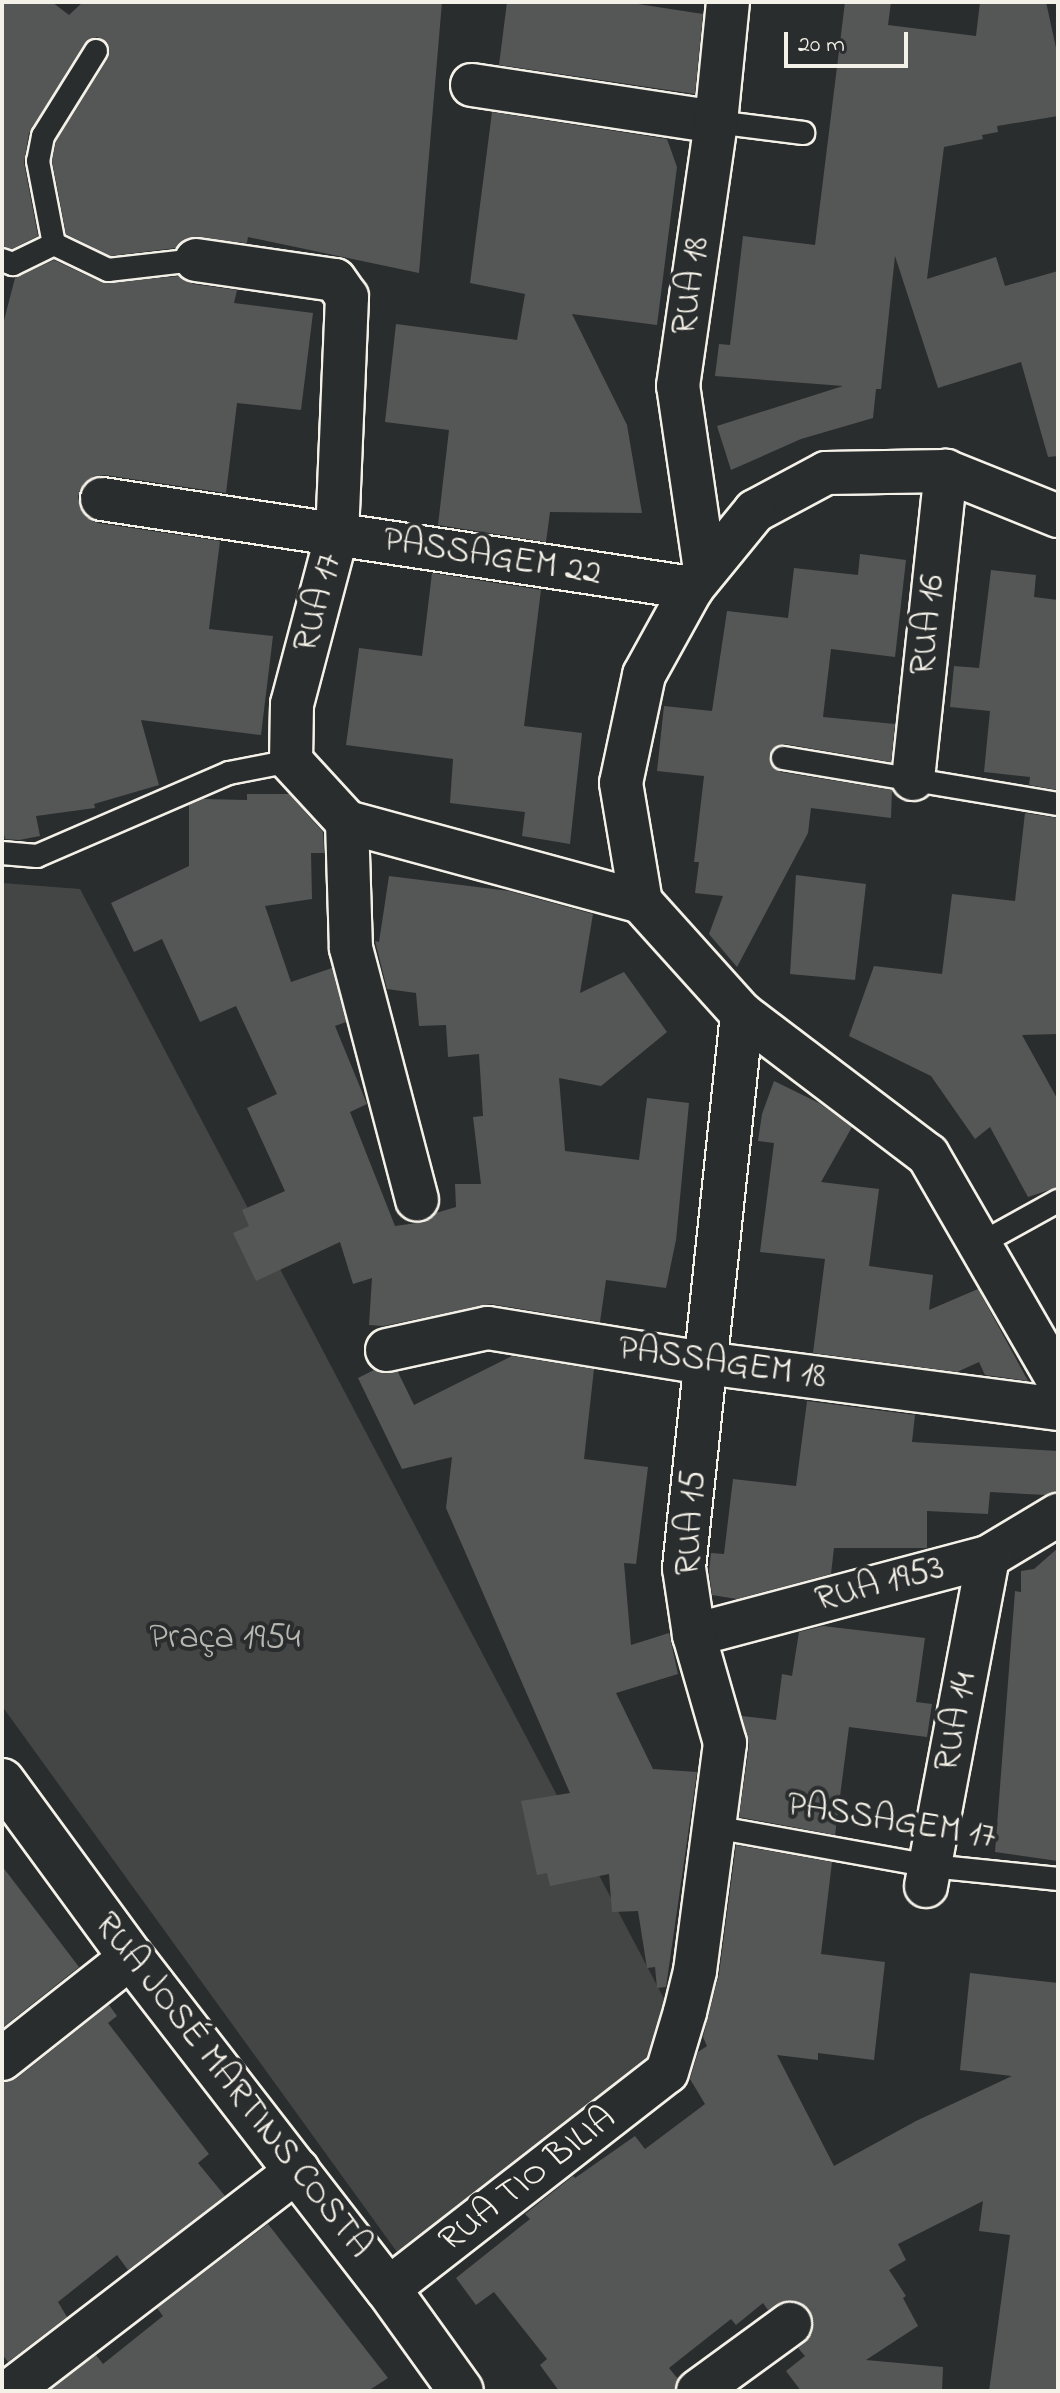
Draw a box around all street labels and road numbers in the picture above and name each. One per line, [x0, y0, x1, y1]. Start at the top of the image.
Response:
street label: RUA 18 [664, 234, 720, 338]
street label: PASSAGEM 22 [380, 519, 604, 597]
street label: RUA 17 [285, 549, 353, 657]
street label: RUA 16 [902, 572, 956, 678]
street label: PASSAGEM 18 [615, 1328, 829, 1400]
street label: RUA 15 [668, 1469, 716, 1577]
street label: RUA 1953 [811, 1547, 949, 1623]
street label: RUA 14 [926, 1669, 988, 1775]
street label: PASSAGEM 17 [784, 1784, 998, 1860]
street label: RUA JOSÉ MARTINS COSTA [84, 1905, 380, 2267]
street label: RUA TIO BILIA [431, 2098, 625, 2262]

